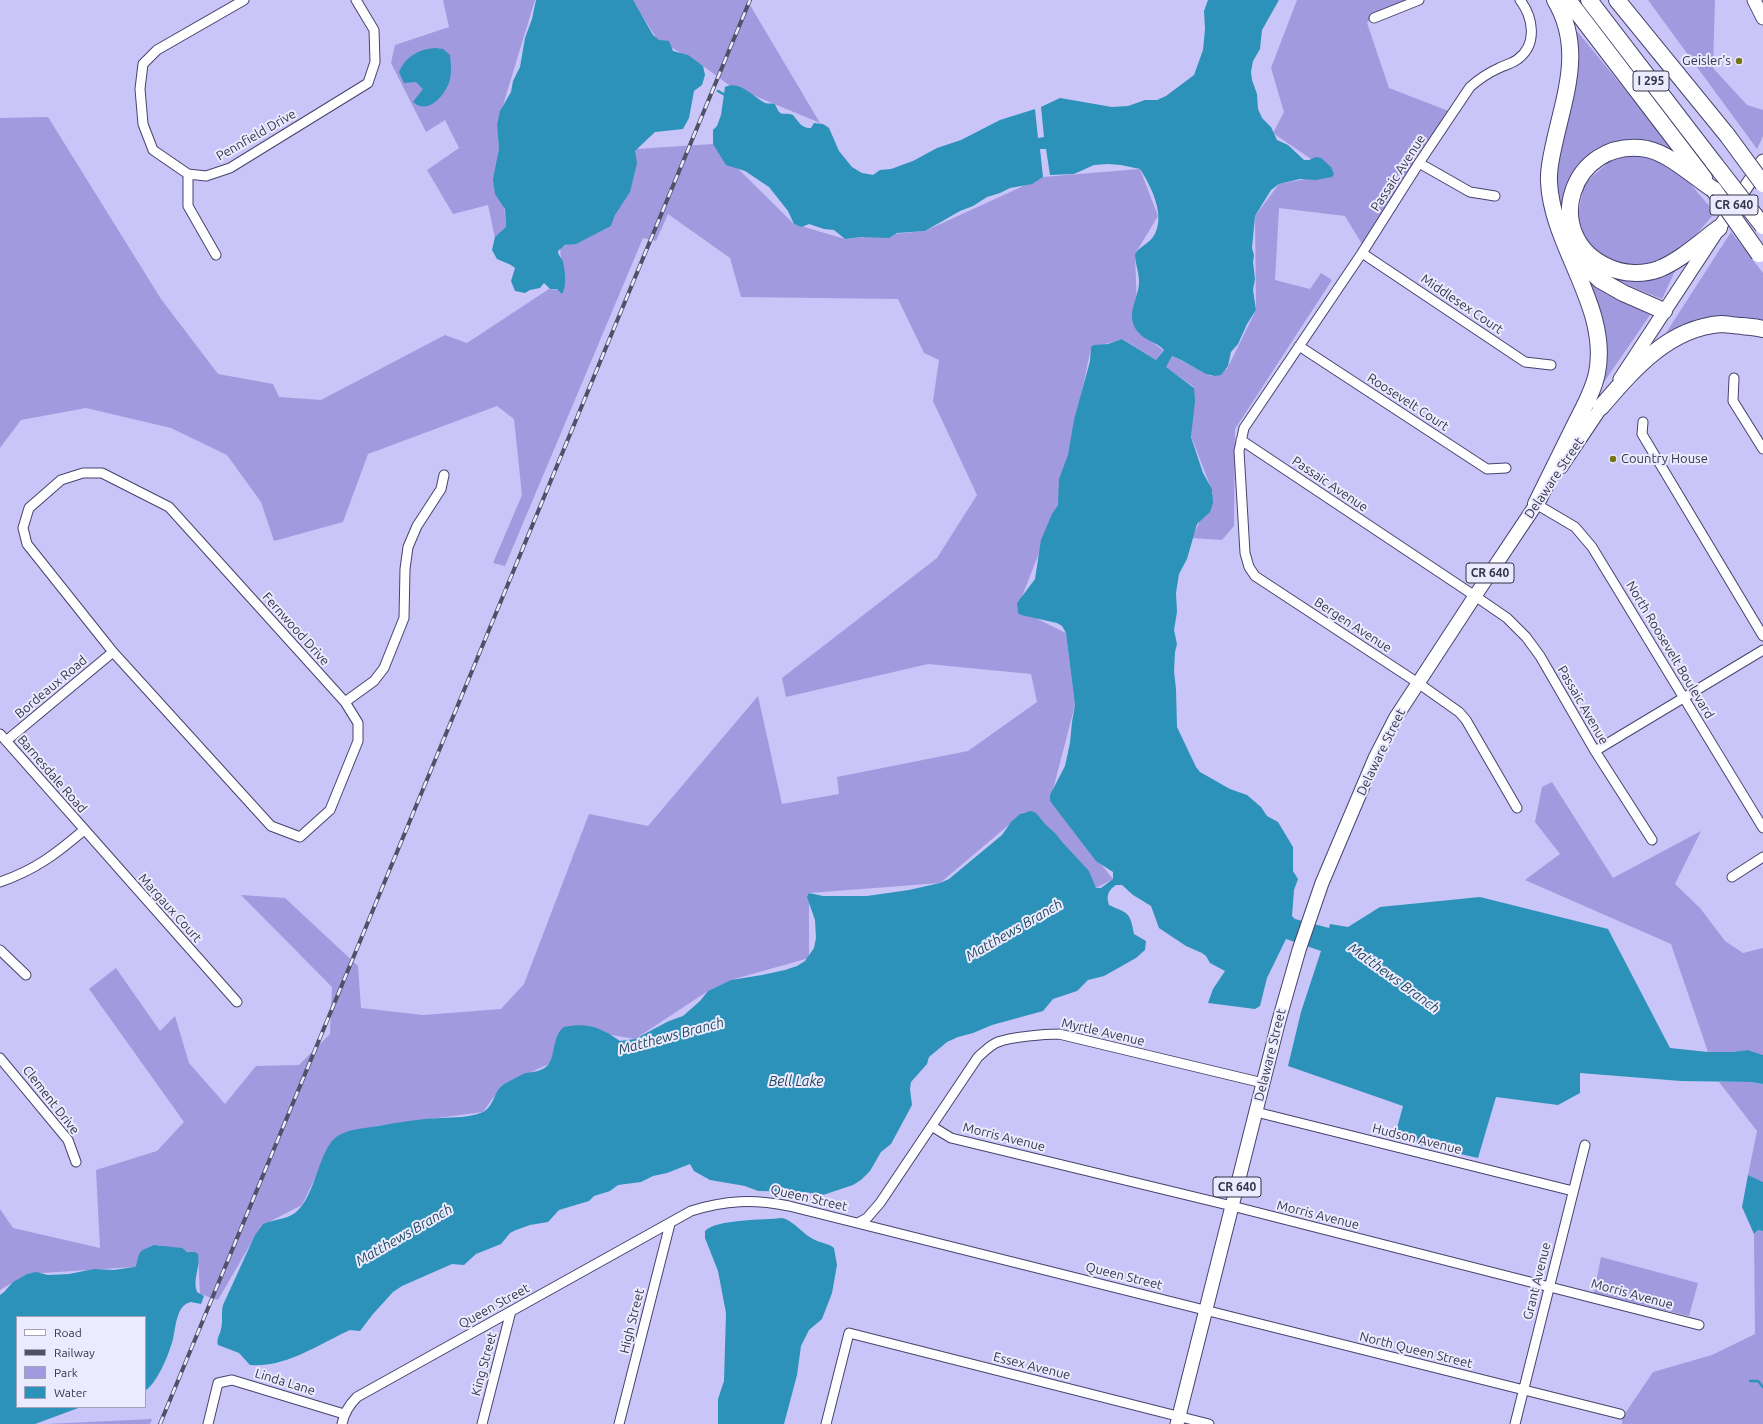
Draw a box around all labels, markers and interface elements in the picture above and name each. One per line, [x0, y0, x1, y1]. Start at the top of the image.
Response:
place label: Geisler's [1682, 53, 1731, 69]
marker: Geisler's [1734, 56, 1744, 66]
road number: I 295 [1633, 71, 1669, 91]
street label: Pennfield Drive [213, 106, 299, 164]
street label: Passaic Avenue [1367, 132, 1429, 214]
road number: CR 640 [1710, 195, 1758, 215]
street label: Middlesex Court [1418, 271, 1506, 337]
street label: Roosevelt Court [1364, 370, 1452, 434]
street label: Delaware Street [1521, 434, 1587, 522]
place label: Country House [1621, 451, 1708, 467]
street label: Passaic Avenue [1289, 453, 1371, 515]
marker: Country House [1608, 454, 1618, 464]
road number: CR 640 [1466, 563, 1514, 583]
street label: North Roosevelt Boulevard [1623, 578, 1717, 722]
street label: Fernwood Drive [259, 589, 333, 669]
street label: Bergen Avenue [1311, 594, 1395, 656]
street label: Bordeaux Road [12, 652, 90, 722]
street label: Passaic Avenue [1554, 663, 1612, 747]
street label: Delaware Street [1353, 706, 1409, 798]
street label: Barnesdale Road [14, 732, 90, 816]
street label: Margaux Court [135, 870, 205, 946]
water label: Matthews Branch [963, 896, 1065, 964]
water label: Matthews Branch [1345, 939, 1443, 1017]
street label: Delaware Street [1251, 1007, 1289, 1103]
water label: Matthews Branch [616, 1014, 726, 1058]
street label: Myrtle Avenue [1060, 1015, 1146, 1049]
street label: Clement Drive [19, 1062, 83, 1138]
water label: Bell Lake [769, 1073, 823, 1089]
street label: Morris Avenue [961, 1119, 1047, 1155]
street label: Hudson Avenue [1371, 1120, 1463, 1158]
road number: CR 640 [1213, 1177, 1261, 1197]
street label: Queen Street [769, 1182, 849, 1214]
street label: Morris Avenue [1275, 1197, 1361, 1233]
water label: Matthews Branch [353, 1201, 455, 1269]
street label: Grant Avenue [1520, 1241, 1554, 1321]
street label: Queen Street [1084, 1259, 1164, 1293]
street label: Morris Avenue [1589, 1276, 1675, 1312]
street label: Queen Street [456, 1280, 532, 1332]
street label: High Street [616, 1287, 648, 1355]
legend [16, 1316, 146, 1408]
text: Road [54, 1326, 82, 1339]
street label: North Queen Street [1358, 1328, 1474, 1372]
street label: King Street [468, 1330, 500, 1398]
text: Railway [54, 1346, 95, 1359]
street label: Essex Avenue [992, 1349, 1072, 1383]
street label: Linda Lane [253, 1365, 317, 1399]
text: Park [54, 1366, 78, 1379]
text: Water [54, 1386, 87, 1399]

